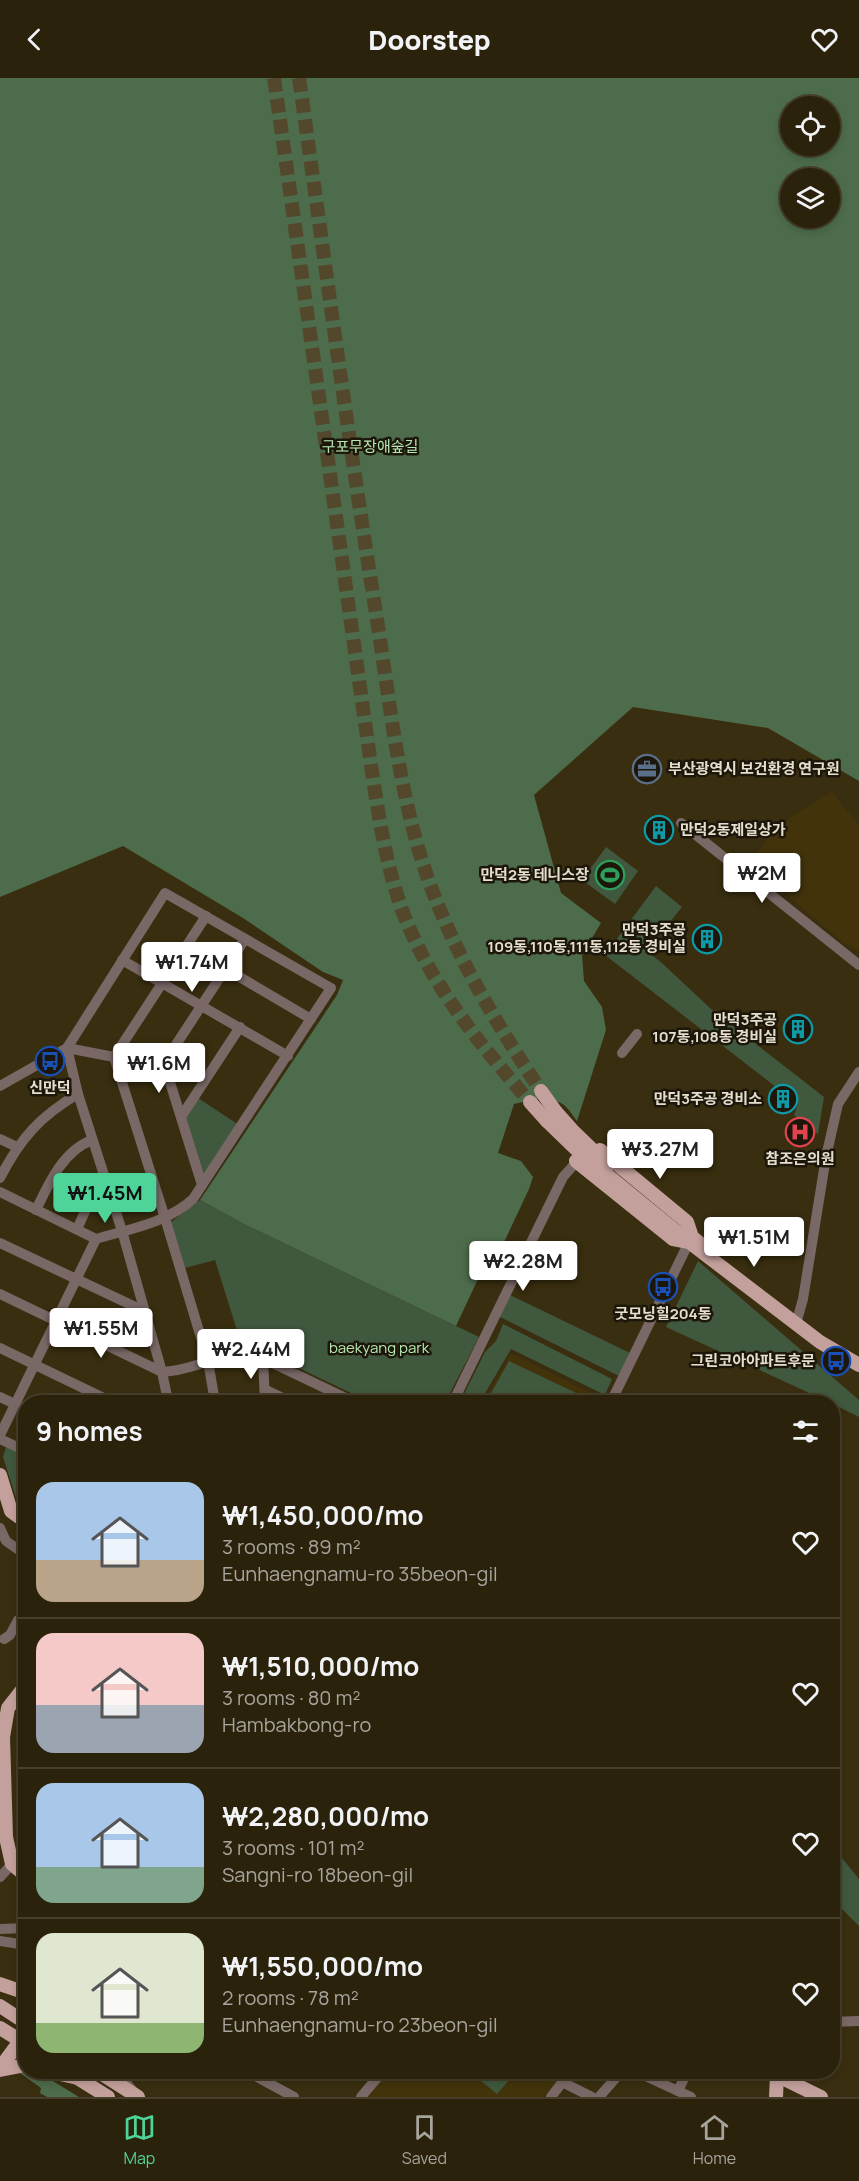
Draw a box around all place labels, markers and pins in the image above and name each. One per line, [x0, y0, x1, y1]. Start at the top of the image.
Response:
office icon: 부산광역시 보건환경 연구원 [631, 753, 663, 785]
place label: 부산광역시 보건환경 연구원 [668, 758, 840, 779]
building icon: 만덕2동제일상가 [643, 814, 675, 846]
place label: 만덕2동제일상가 [680, 819, 786, 840]
pin: ₩2M [733, 853, 791, 904]
sports icon: 만덕2동 테니스장 [594, 859, 626, 891]
place label: 만덕2동 테니스장 [480, 864, 589, 885]
place label: 만덕3주공 109동,110동,111동,112동 경비실 [488, 919, 686, 957]
building icon: 만덕3주공 109동,110동,111동,112동 경비실 [691, 923, 723, 955]
pin: ₩1.74M [143, 942, 241, 993]
place label: 만덕3주공 107동,108동 경비실 [652, 1009, 777, 1047]
building icon: 만덕3주공 107동,108동 경비실 [782, 1013, 814, 1045]
pin: ₩1.6M [117, 1043, 201, 1094]
bus stop icon: 신만덕 [34, 1045, 66, 1077]
place label: 신만덕 [29, 1077, 71, 1098]
building icon: 만덕3주공 경비소 [767, 1083, 799, 1115]
place label: 만덕3주공 경비소 [654, 1088, 762, 1109]
hospital icon: 참조은의원 [784, 1116, 816, 1148]
pin: ₩3.27M [611, 1129, 709, 1180]
place label: 참조은의원 [765, 1148, 835, 1169]
pin: ₩1.45M [56, 1173, 154, 1224]
pin: ₩1.51M [705, 1217, 803, 1268]
pin: ₩2.28M [474, 1241, 572, 1292]
bus stop icon: 굿모닝힐204동 [647, 1271, 679, 1303]
place label: 굿모닝힐204동 [615, 1303, 712, 1324]
pin: ₩1.55M [52, 1308, 150, 1359]
pin: ₩2.44M [202, 1329, 300, 1380]
bus stop icon: 그린코아아파트후문 [820, 1345, 852, 1377]
place label: 그린코아아파트후문 [691, 1350, 815, 1371]

